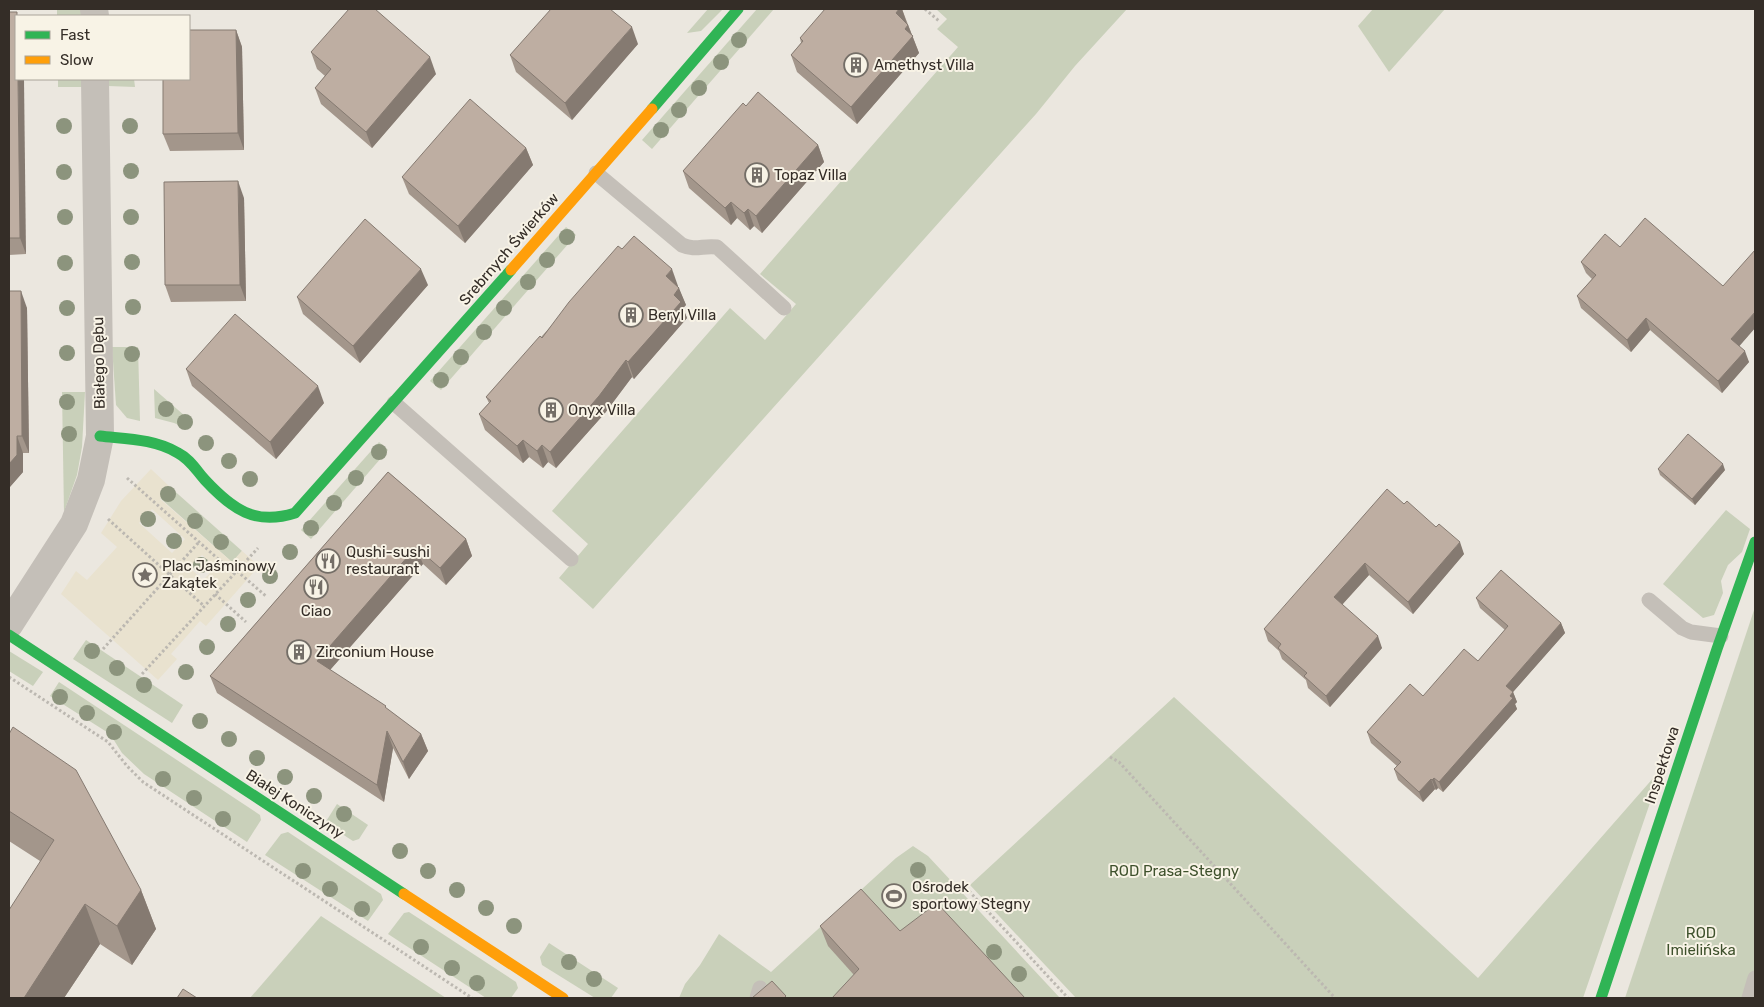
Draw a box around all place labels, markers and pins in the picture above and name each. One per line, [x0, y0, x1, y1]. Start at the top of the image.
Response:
building icon: Amethyst Villa [843, 52, 869, 78]
place label: Amethyst Villa [874, 56, 974, 74]
building icon: Topaz Villa [744, 162, 770, 188]
place label: Topaz Villa [774, 166, 847, 184]
building icon: Beryl Villa [618, 302, 644, 328]
place label: Beryl Villa [648, 306, 716, 324]
building icon: Onyx Villa [538, 397, 564, 423]
place label: Onyx Villa [568, 401, 636, 419]
place label: Qushi-sushi restaurant [346, 543, 430, 578]
restaurant icon: Qushi-sushi restaurant [315, 548, 341, 574]
place label: Plac Jaśminowy Zakątek [162, 557, 276, 592]
place icon: Plac Jaśminowy Zakątek [132, 562, 158, 588]
restaurant icon: Ciao [303, 574, 329, 600]
place label: Ciao [301, 602, 331, 620]
building icon: Zirconium House [286, 639, 312, 665]
place label: Zirconium House [316, 643, 434, 661]
place label: Ośrodek sportowy Stegny [912, 878, 1030, 913]
sports icon: Ośrodek sportowy Stegny [881, 883, 907, 909]

